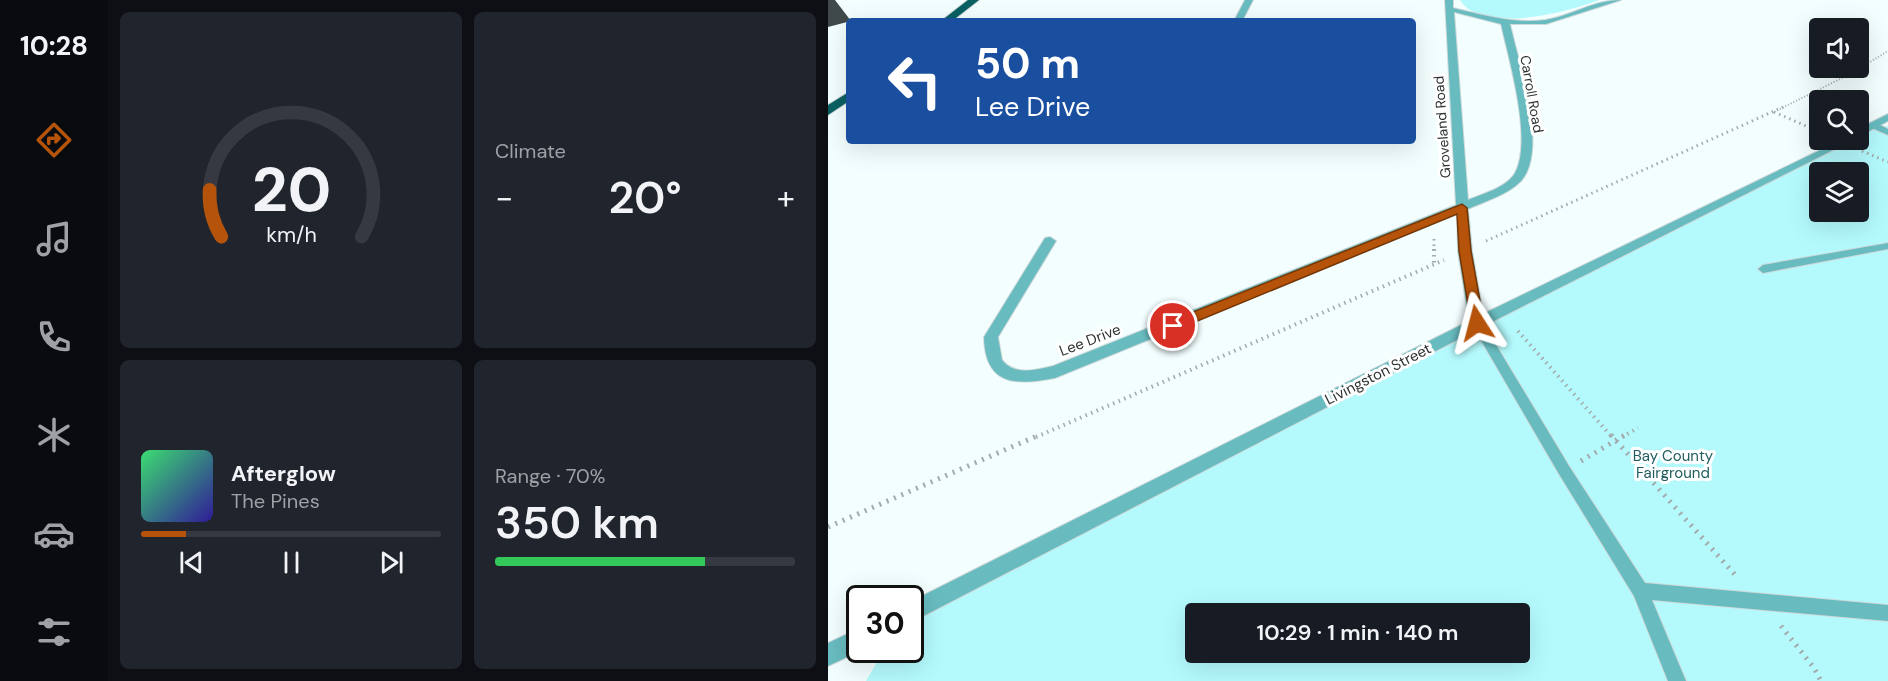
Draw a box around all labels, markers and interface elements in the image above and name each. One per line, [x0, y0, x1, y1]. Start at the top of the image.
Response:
map controls [1809, 18, 1869, 222]
button: sound [1809, 18, 1869, 78]
text: 10:28 [20, 28, 88, 63]
text: 50 m [975, 36, 1080, 91]
icon: left [876, 42, 954, 120]
street label: Carroll Road [1516, 54, 1548, 134]
street label: Groveland Road [1429, 75, 1455, 179]
text: Lee Drive [975, 89, 1090, 124]
button: search [1809, 90, 1869, 150]
icon: directions [33, 119, 75, 161]
text: Climate [495, 138, 566, 164]
text: 20 [251, 149, 331, 230]
button: layers [1809, 162, 1869, 222]
text: 20° [608, 168, 682, 227]
text: − [495, 176, 513, 219]
text: + [777, 176, 795, 219]
icon: music [33, 218, 75, 260]
text: km/h [266, 221, 316, 249]
position arrow [1445, 291, 1509, 355]
pin [1147, 300, 1198, 351]
icon: arrive [1156, 309, 1189, 342]
icon: phone [33, 316, 75, 358]
street label: Lee Drive [1056, 319, 1124, 361]
street label: Livingston Street [1321, 339, 1435, 409]
icon: climate [33, 414, 75, 456]
park label: Bay County Fairground [1633, 446, 1714, 483]
text: Afterglow [231, 459, 336, 488]
text: Range · 70% [495, 463, 605, 489]
text: The Pines [231, 488, 320, 514]
text: 350 km [495, 493, 659, 552]
icon: car [33, 513, 75, 555]
icon: previous [175, 546, 208, 579]
icon: pause [275, 546, 308, 579]
icon: next [375, 546, 408, 579]
speed limit sign: 30 [846, 585, 924, 663]
icon: filters [33, 611, 75, 653]
text: 10:29 · 1 min · 140 m [1257, 618, 1458, 647]

